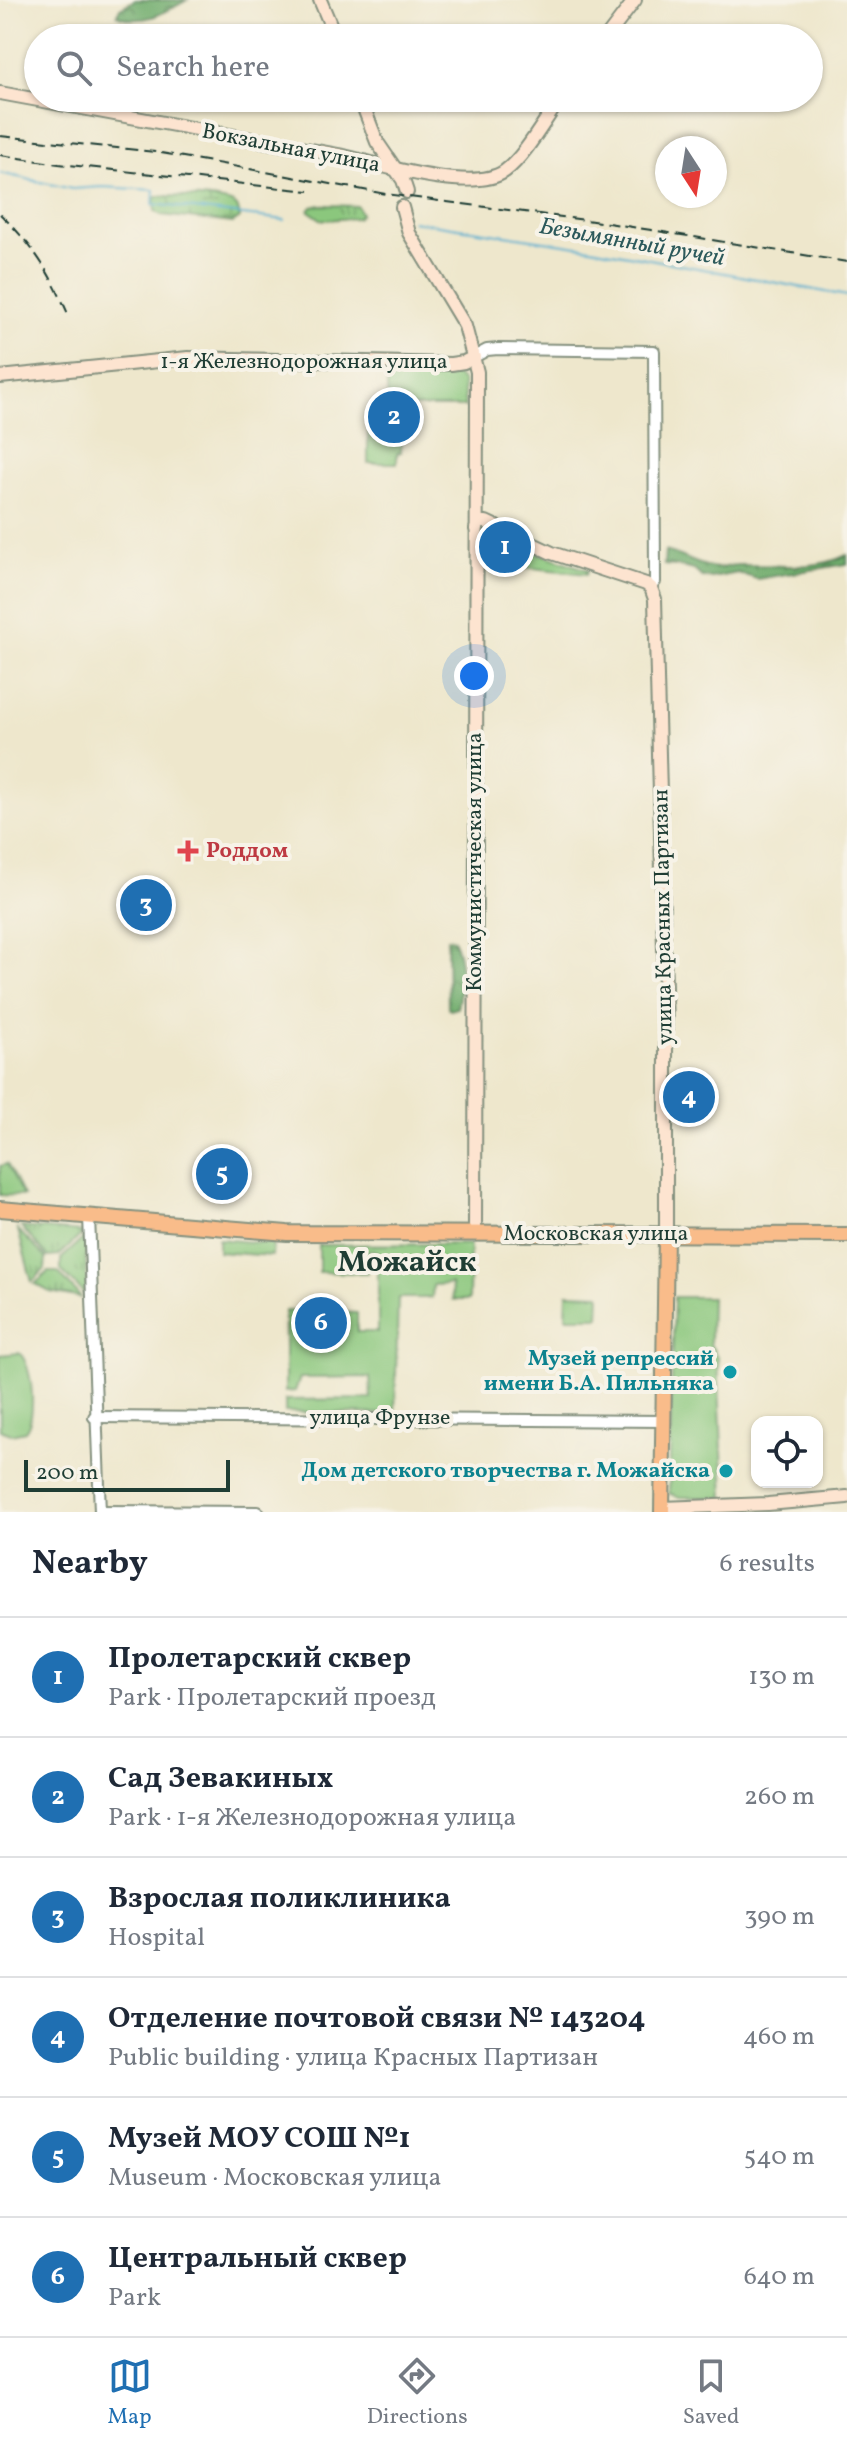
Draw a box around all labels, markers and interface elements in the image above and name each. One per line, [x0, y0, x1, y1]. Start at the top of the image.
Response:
search box [24, 24, 823, 112]
icon: search [52, 46, 96, 90]
text: Search here [116, 47, 270, 89]
street label: Вокзальная улица [199, 117, 383, 182]
north arrow [655, 136, 727, 208]
water label: Безымянный ручей [537, 210, 727, 276]
street label: 1-я Железнодорожная улица [160, 347, 448, 378]
pin: 2 [368, 387, 420, 447]
pin: 1 [479, 517, 531, 577]
your location [454, 656, 494, 696]
street label: Коммунистическая улица [460, 732, 491, 992]
street label: улица Красных Партизан [646, 789, 682, 1045]
place label: Роддом [206, 836, 289, 867]
marker: Роддом [177, 840, 199, 862]
pin: 3 [120, 875, 172, 935]
pin: 4 [663, 1067, 715, 1127]
pin: 5 [196, 1144, 248, 1204]
street label: Московская улица [504, 1219, 688, 1250]
district label: Можайск [338, 1242, 477, 1284]
pin: 6 [295, 1293, 347, 1353]
place label: Музей репрессий имени Б.А. Пильняка [484, 1344, 714, 1400]
marker: Музей репрессий имени Б.А. Пильняка [721, 1363, 739, 1381]
street label: улица Фрунзе [310, 1403, 451, 1434]
map controls [751, 1416, 823, 1488]
button: locate [751, 1416, 823, 1488]
scale bar [24, 1456, 230, 1492]
place label: Дом детского творчества г. Можайска [301, 1456, 710, 1487]
text: 200 m [36, 1458, 98, 1489]
marker: Дом детского творчества г. Можайска [717, 1462, 735, 1480]
text: Nearby [32, 1541, 148, 1588]
text: 6 results [720, 1546, 815, 1582]
text: Пролетарский сквер [108, 1638, 411, 1680]
text: 1 [53, 1659, 63, 1695]
text: 130 m [748, 1659, 815, 1695]
text: Park · Пролетарский проезд [108, 1680, 436, 1716]
text: Сад Зевакиных [108, 1758, 333, 1800]
text: 2 [51, 1779, 65, 1815]
text: 260 m [744, 1779, 815, 1815]
text: Park · 1-я Железнодорожная улица [108, 1800, 516, 1836]
text: Взрослая поликлиника [108, 1878, 451, 1920]
text: 3 [51, 1899, 65, 1935]
text: 390 m [744, 1899, 815, 1935]
text: Hospital [108, 1920, 205, 1956]
text: Отделение почтовой связи № 143204 [108, 1998, 646, 2040]
text: 4 [50, 2019, 66, 2055]
text: 460 m [743, 2019, 815, 2055]
text: Public building · улица Красных Партизан [108, 2040, 598, 2076]
text: Музей МОУ СОШ №1 [108, 2118, 411, 2160]
text: 5 [52, 2139, 64, 2175]
text: 540 m [744, 2139, 815, 2175]
text: Museum · Московская улица [108, 2160, 441, 2196]
text: Центральный сквер [108, 2238, 407, 2280]
text: 6 [51, 2259, 65, 2295]
text: 640 m [744, 2259, 815, 2295]
text: Park [108, 2280, 161, 2316]
tab: Map [108, 2354, 152, 2433]
tab: Directions [367, 2354, 468, 2433]
tab: Saved [683, 2354, 739, 2433]

